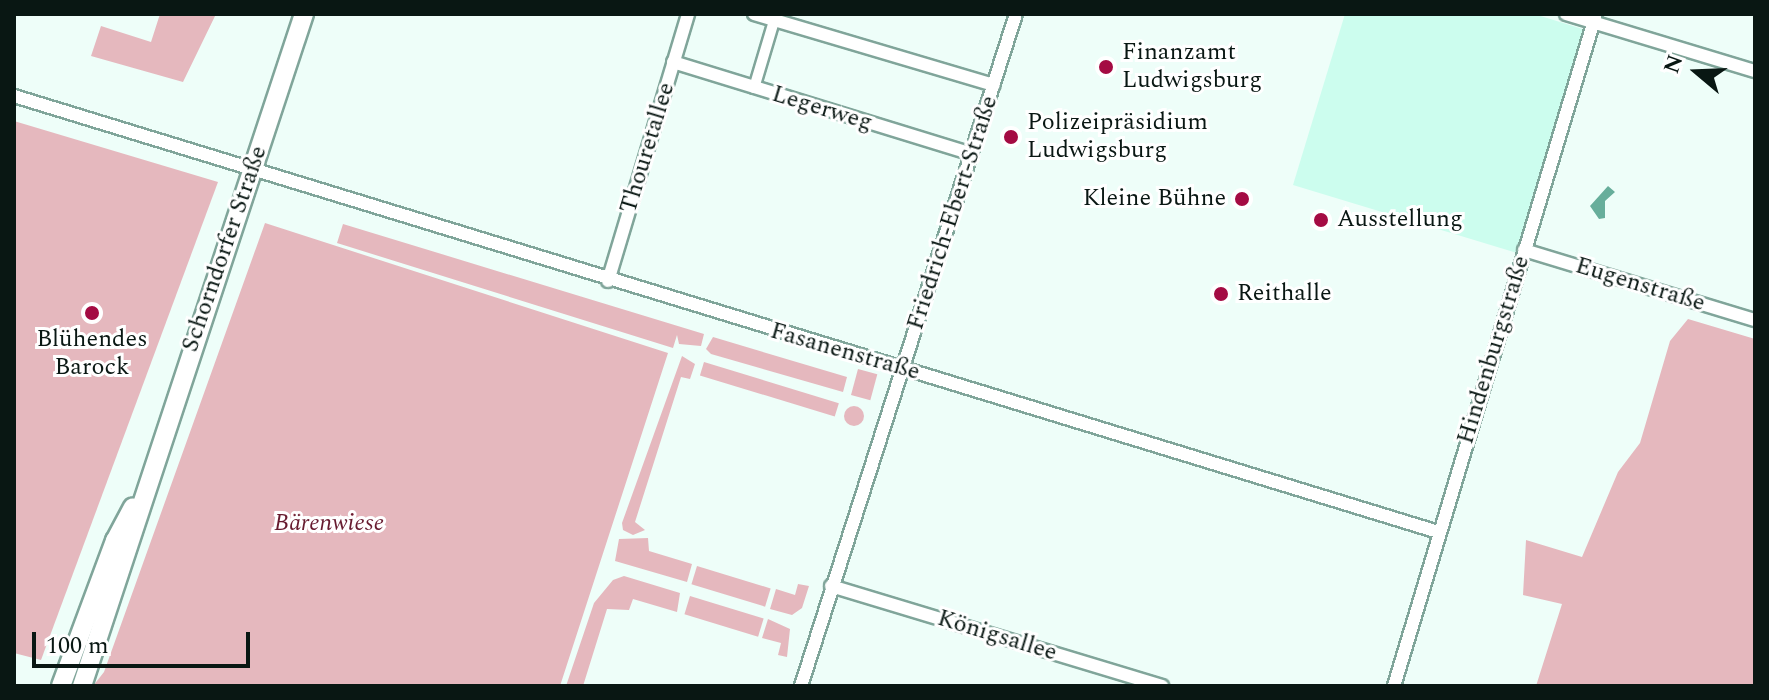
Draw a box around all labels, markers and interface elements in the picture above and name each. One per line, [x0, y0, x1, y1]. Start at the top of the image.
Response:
north arrow [1657, 32, 1737, 112]
place label: Finanzamt Ludwigsburg [1122, 39, 1262, 95]
text: N [1655, 50, 1692, 78]
marker: Finanzamt Ludwigsburg [1097, 58, 1115, 76]
street label: Thouretallee [614, 79, 682, 217]
street label: Legerweg [768, 80, 876, 138]
street label: Friedrich-Ebert-Straße [902, 92, 1004, 334]
place label: Polizeipräsidium Ludwigsburg [1027, 109, 1208, 165]
marker: Polizeipräsidium Ludwigsburg [1002, 128, 1020, 146]
street label: Schorndorfer Straße [176, 142, 274, 356]
place label: Kleine Bühne [1083, 185, 1226, 213]
marker: Kleine Bühne [1233, 190, 1251, 208]
place label: Ausstellung [1337, 206, 1463, 234]
marker: Ausstellung [1312, 211, 1330, 229]
street label: Hindenburgstraße [1452, 252, 1536, 448]
street label: Eugenstraße [1572, 252, 1708, 318]
place label: Reithalle [1237, 280, 1332, 308]
marker: Reithalle [1212, 285, 1230, 303]
marker: Blühendes Barock [83, 304, 101, 322]
street label: Fasanenstraße [767, 317, 923, 387]
place label: Blühendes Barock [36, 326, 148, 382]
park label: Bärenwiese [274, 510, 384, 538]
street label: Königsallee [934, 604, 1060, 668]
scale bar [36, 616, 254, 666]
text: 100 m [46, 628, 109, 664]

